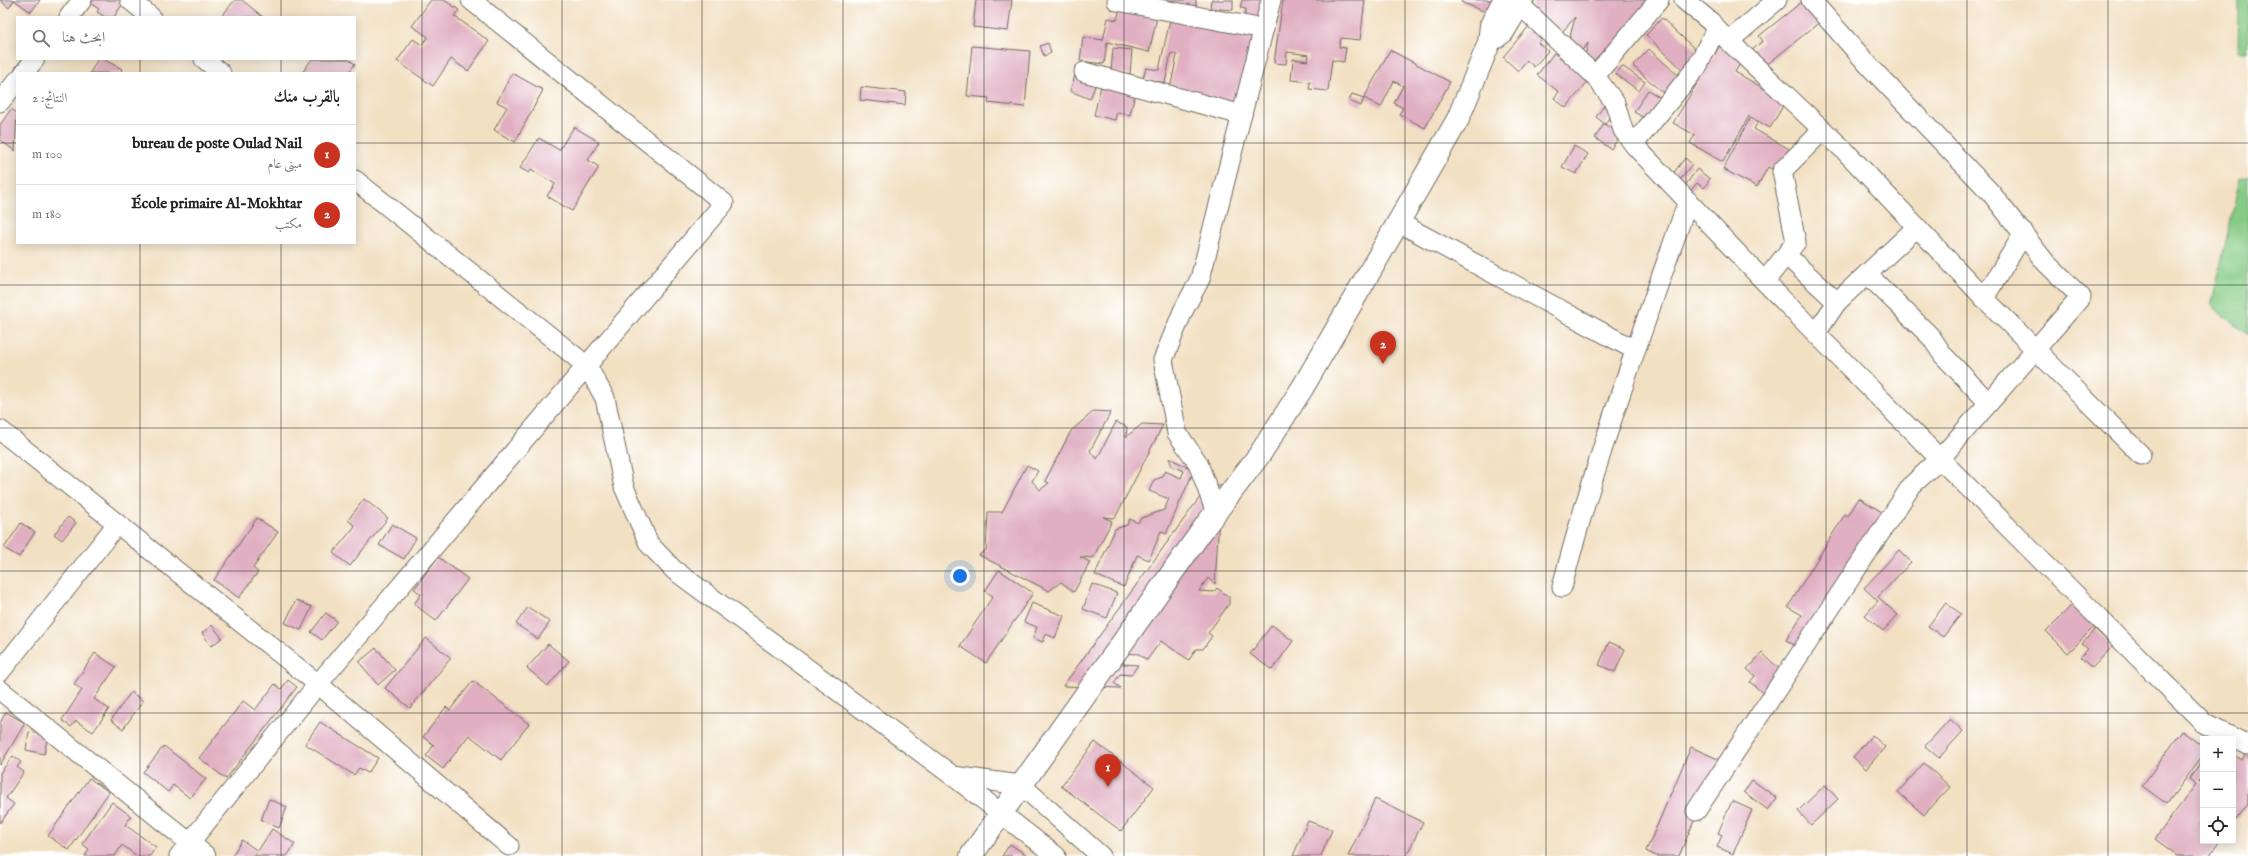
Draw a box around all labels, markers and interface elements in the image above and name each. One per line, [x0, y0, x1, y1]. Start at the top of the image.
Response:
search box [16, 16, 356, 60]
icon: search [30, 27, 52, 49]
text: ابحث هنا [62, 28, 105, 47]
text: بالقرب منك [273, 87, 340, 108]
text: النتائج: 2 [32, 90, 67, 107]
text: bureau de poste Oulad Nail [132, 134, 302, 153]
text: 100 m [32, 146, 62, 163]
text: 1 [325, 146, 329, 163]
text: مبنى عام [268, 156, 302, 173]
text: École primaire Al-Mokhtar [131, 194, 302, 213]
text: 180 m [32, 206, 61, 223]
text: 2 [324, 206, 330, 223]
text: مكتب [275, 216, 302, 233]
pin: 2 [1370, 331, 1396, 364]
your location [950, 566, 970, 586]
map controls [2200, 736, 2236, 844]
button: + [2200, 736, 2236, 772]
pin: 1 [1095, 754, 1121, 787]
button: − [2200, 772, 2236, 808]
button: locate [2200, 808, 2236, 844]

